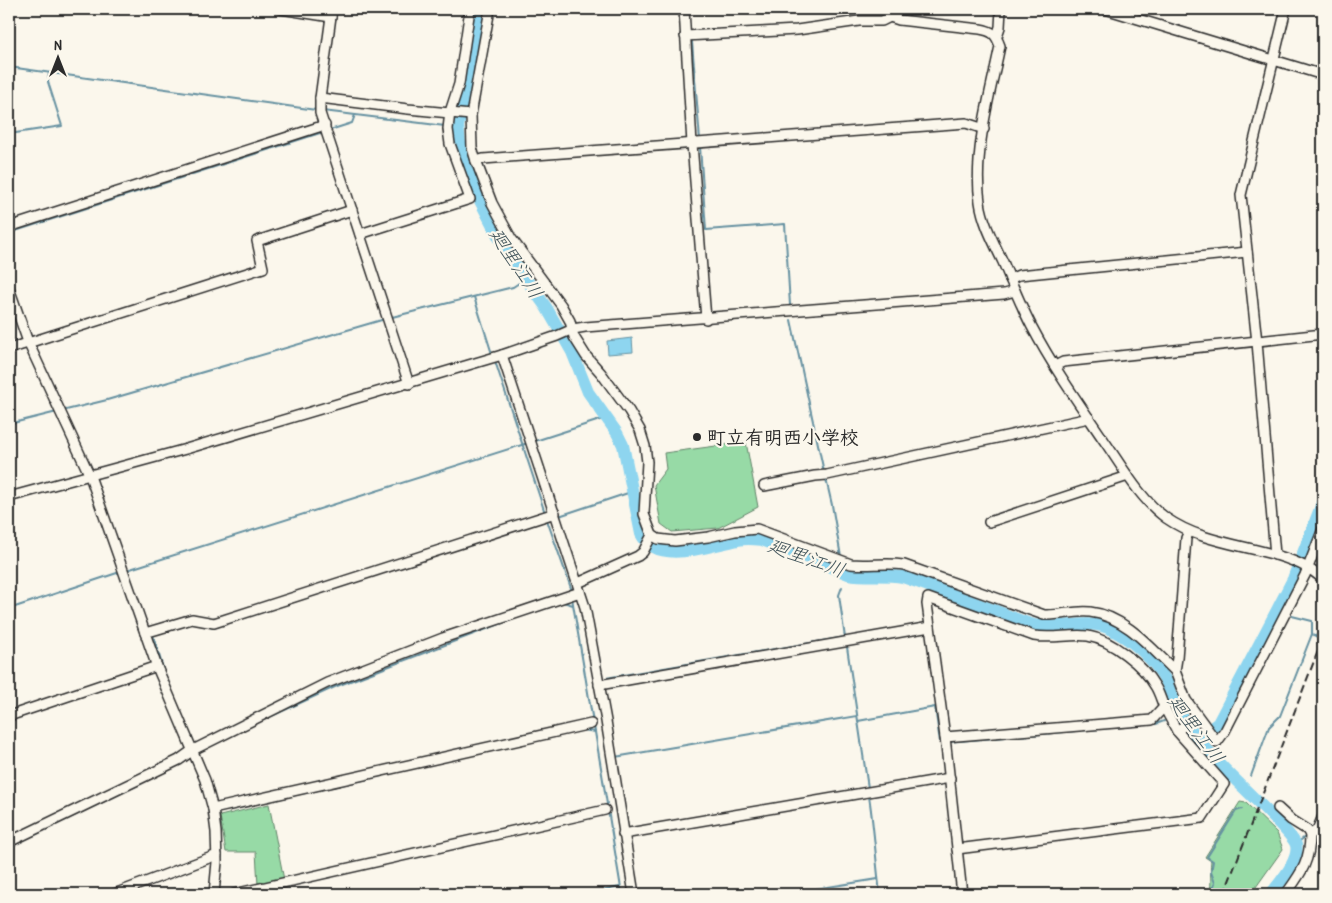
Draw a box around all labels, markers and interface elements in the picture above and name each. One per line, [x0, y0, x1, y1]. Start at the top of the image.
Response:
north arrow [32, 32, 82, 82]
text: N [54, 35, 62, 54]
water label: 廻里江川 [484, 222, 550, 304]
place label: 町立有明西小学校 [707, 424, 859, 450]
marker: 町立有明西小学校 [691, 431, 703, 443]
water label: 廻里江川 [765, 531, 849, 583]
water label: 廻里江川 [1163, 689, 1231, 769]

